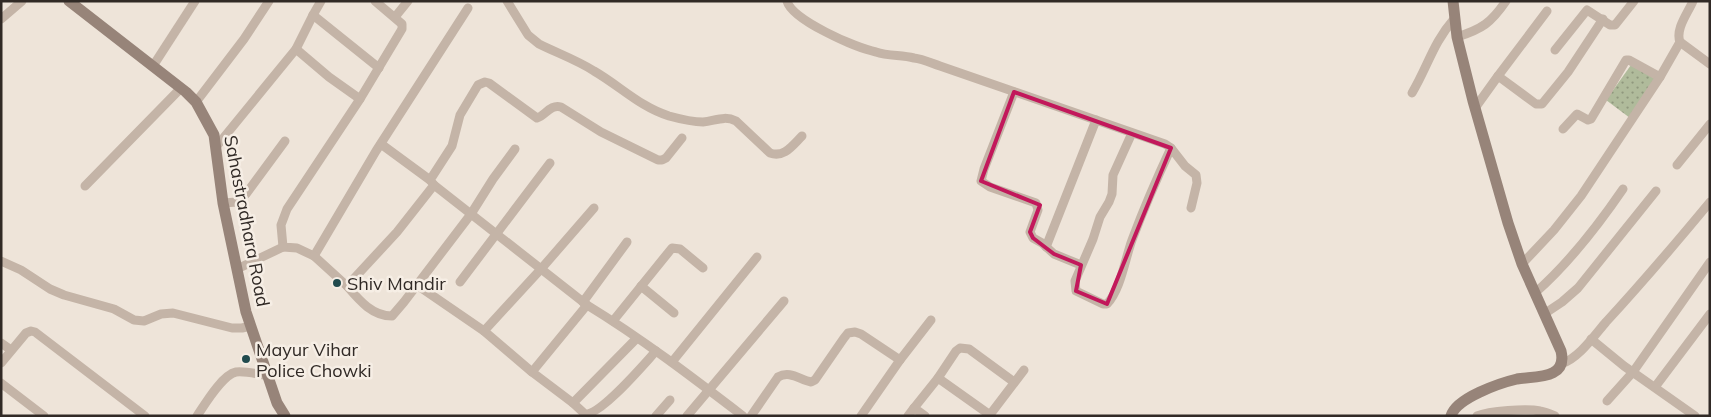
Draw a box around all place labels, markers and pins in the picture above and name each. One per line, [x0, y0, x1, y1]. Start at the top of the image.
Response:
place label: Shiv Mandir [347, 272, 446, 295]
marker: Shiv Mandir [331, 277, 343, 289]
place label: Mayur Vihar Police Chowki [256, 338, 372, 382]
marker: Mayur Vihar Police Chowki [240, 353, 252, 365]

